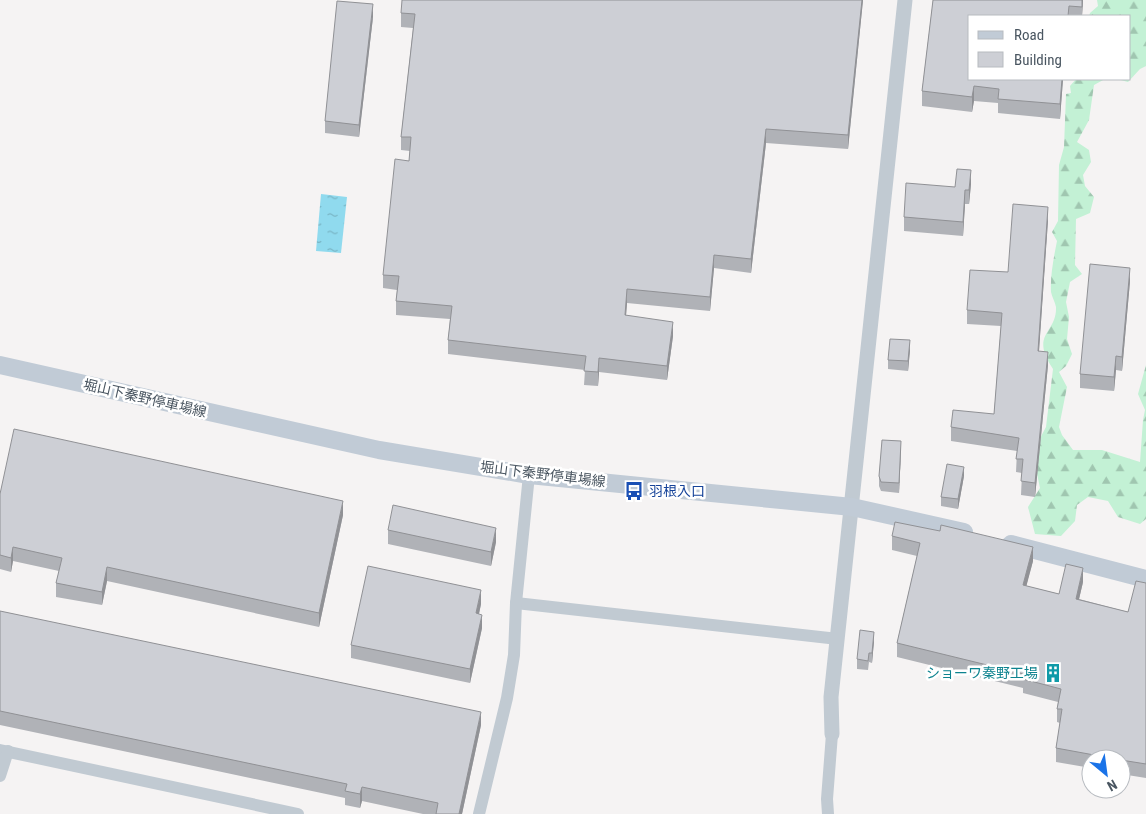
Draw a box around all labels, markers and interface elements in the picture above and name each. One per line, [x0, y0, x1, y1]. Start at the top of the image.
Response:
legend [968, 15, 1131, 80]
text: Road [1014, 26, 1044, 44]
text: Building [1014, 51, 1062, 69]
street label: 堀山下秦野停車場線 [82, 376, 208, 420]
street label: 堀山下秦野停車場線 [479, 458, 607, 490]
bus stop icon: 羽根入口 [623, 480, 645, 502]
place label: 羽根入口 [649, 483, 705, 499]
building icon: ショーワ秦野工場 [1042, 662, 1064, 684]
place label: ショーワ秦野工場 [926, 665, 1038, 681]
north arrow [1081, 749, 1131, 799]
text: N [1105, 776, 1120, 794]

